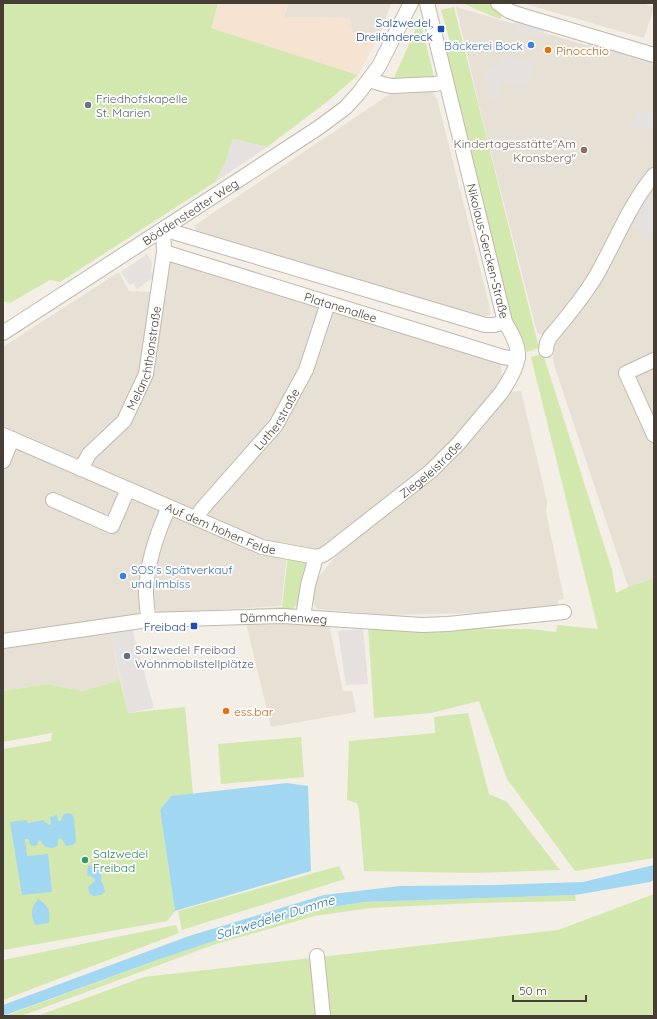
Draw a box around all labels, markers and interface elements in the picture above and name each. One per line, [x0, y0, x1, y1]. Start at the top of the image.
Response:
place label: Salzwedel, Dreiländereck [356, 15, 433, 44]
marker: Salzwedel, Dreiländereck [436, 24, 446, 34]
place label: Bäckerei Bock [444, 38, 523, 53]
marker: Bäckerei Bock [526, 40, 536, 50]
place label: Pinocchio [556, 43, 609, 58]
marker: Pinocchio [543, 45, 553, 55]
place label: Friedhofskapelle St. Marien [96, 91, 188, 120]
marker: Friedhofskapelle St. Marien [83, 100, 93, 110]
place label: Kindertagesstätte"Am Kronsberg" [454, 136, 576, 165]
marker: Kindertagesstätte"Am Kronsberg" [579, 145, 589, 155]
street label: Böddenstedter Weg [139, 175, 241, 248]
street label: Nikolaus-Gercken-Straße [464, 182, 512, 320]
street label: Platanenallee [302, 288, 379, 325]
street label: Melanchthonstraße [123, 305, 163, 412]
street label: Lutherstraße [250, 385, 302, 453]
street label: Ziegeleistraße [396, 437, 465, 501]
street label: Auf dem hohen Felde [163, 499, 277, 557]
place label: SOS's Spätverkauf und Imbiss [131, 562, 233, 591]
marker: SOS's Spätverkauf und Imbiss [118, 571, 128, 581]
street label: Dämmchenweg [239, 608, 328, 626]
place label: Freibad [144, 619, 186, 634]
marker: Freibad [189, 621, 199, 631]
place label: Salzwedel Freibad Wohnmobilstellplätze [135, 642, 254, 671]
marker: Salzwedel Freibad Wohnmobilstellplätze [122, 651, 132, 661]
place label: ess.bar [234, 704, 274, 719]
marker: ess.bar [221, 706, 231, 716]
place label: Salzwedel Freibad [93, 846, 148, 875]
marker: Salzwedel Freibad [80, 855, 90, 865]
water label: Salzwedeler Dumme [214, 891, 337, 943]
scale bar [513, 977, 586, 1003]
text: 50 m [519, 983, 547, 998]

